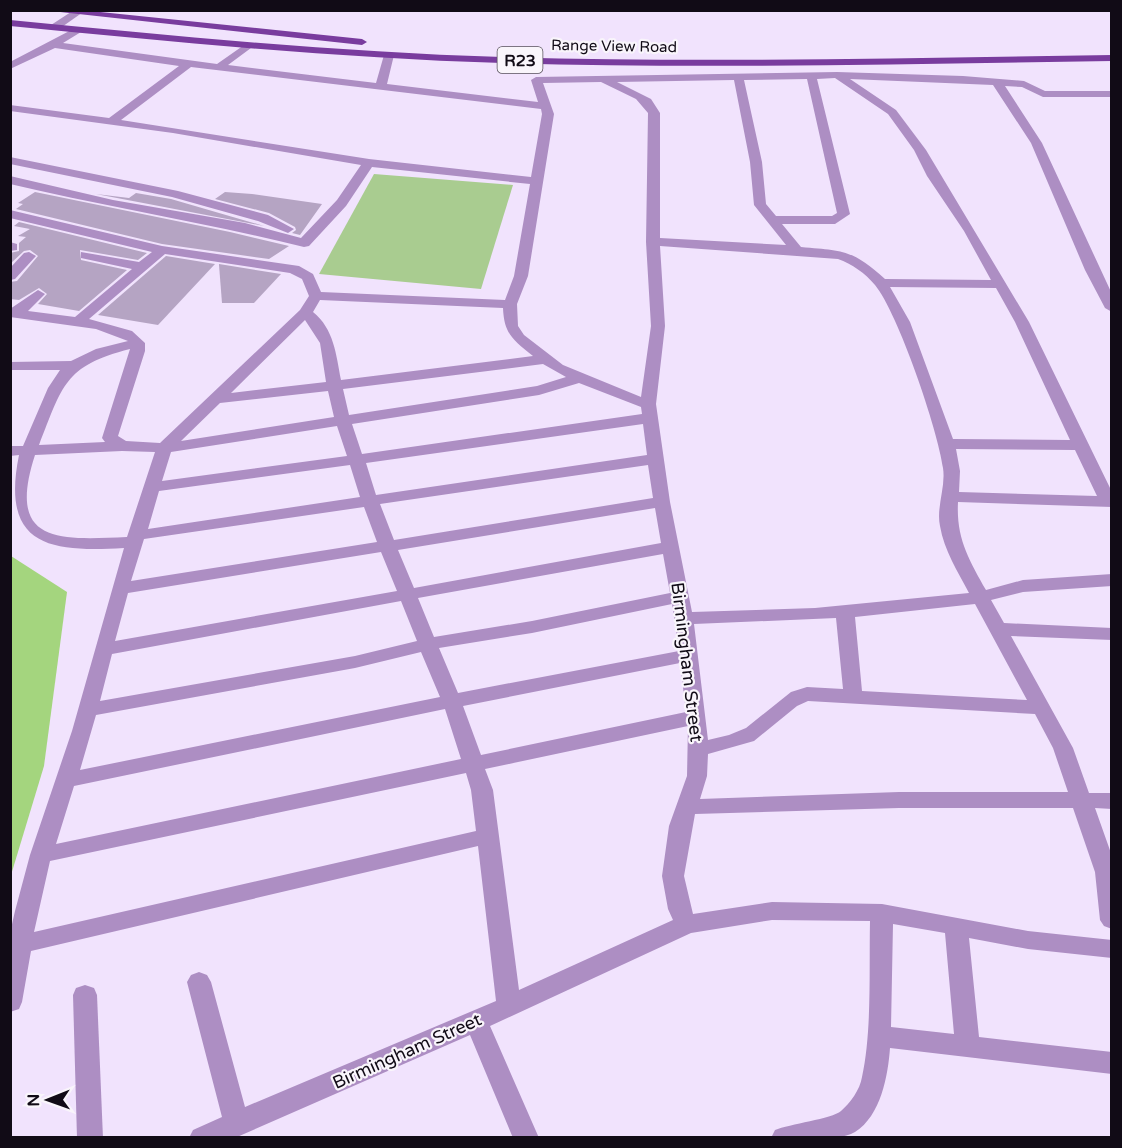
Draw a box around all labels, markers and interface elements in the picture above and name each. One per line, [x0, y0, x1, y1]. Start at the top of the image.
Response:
street label: Range View Road [551, 36, 677, 56]
road number: R23 [498, 47, 542, 73]
street label: Birmingham Street [666, 581, 708, 743]
street label: Birmingham Street [329, 1008, 485, 1094]
north arrow [18, 1070, 78, 1130]
text: N [24, 1094, 44, 1107]

